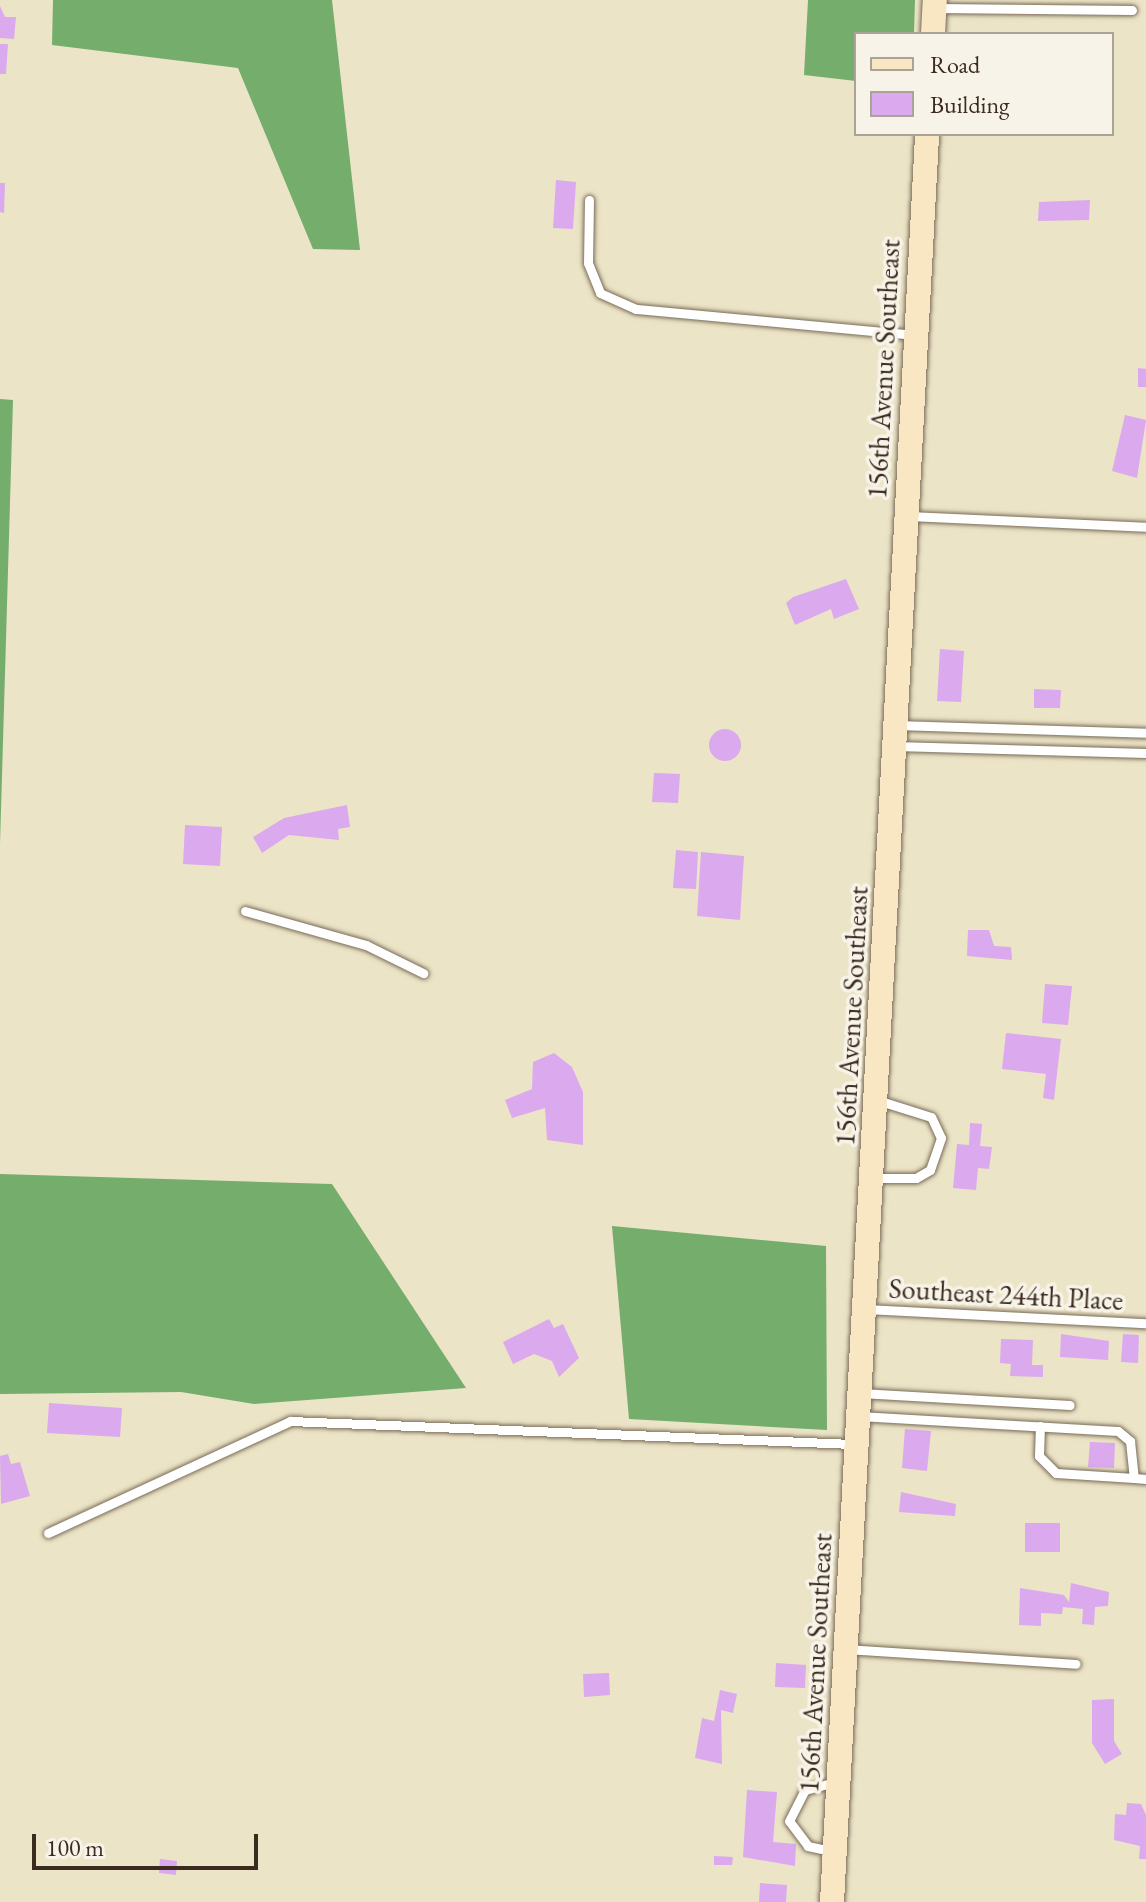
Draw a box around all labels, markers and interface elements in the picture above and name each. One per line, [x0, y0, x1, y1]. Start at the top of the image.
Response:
legend [854, 32, 1114, 136]
text: Road [930, 49, 980, 80]
text: Building [930, 89, 1010, 120]
street label: 156th Avenue Southeast [859, 238, 907, 500]
street label: 156th Avenue Southeast [827, 885, 875, 1147]
street label: Southeast 244th Place [888, 1271, 1124, 1317]
street label: 156th Avenue Southeast [791, 1532, 839, 1794]
scale bar [36, 1818, 262, 1868]
text: 100 m [46, 1832, 104, 1863]

